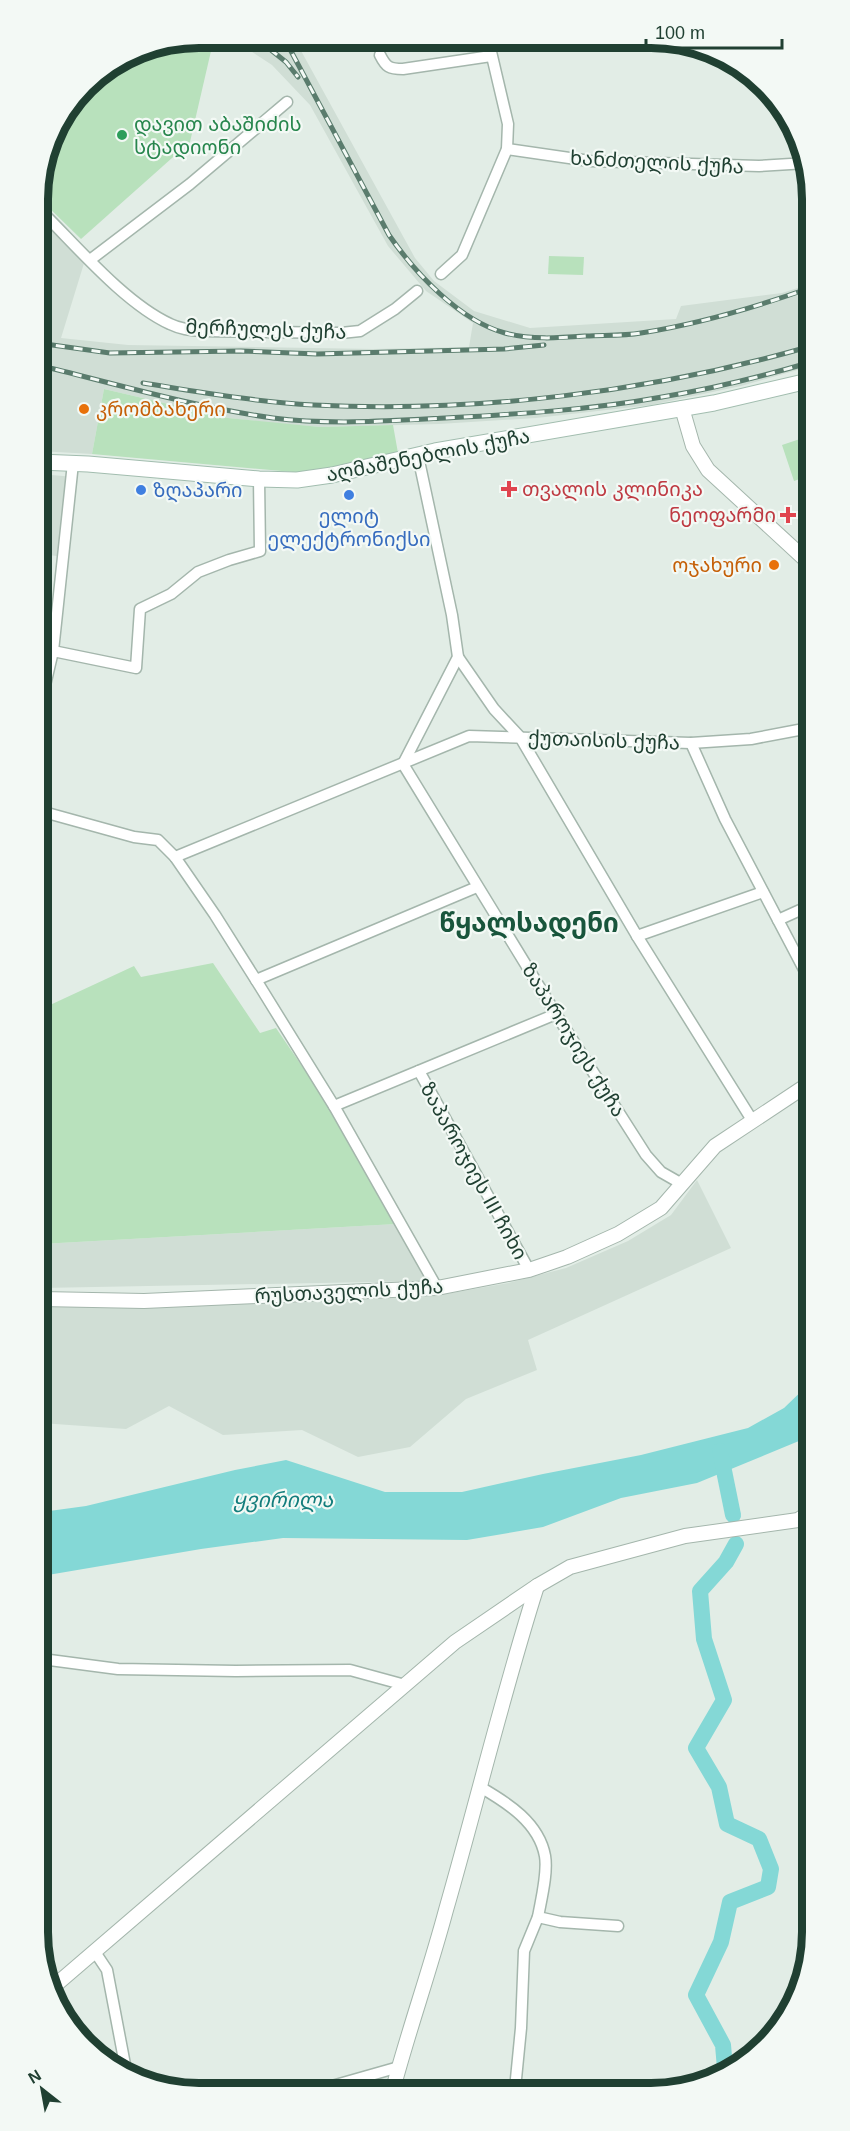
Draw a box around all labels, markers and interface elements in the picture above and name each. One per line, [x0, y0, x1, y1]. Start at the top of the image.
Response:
scale bar [646, 12, 782, 50]
text: 100 m [655, 23, 705, 43]
place label: დავით აბაშიძის სტადიონი [134, 113, 302, 160]
marker: დავით აბაშიძის სტადიონი [115, 128, 129, 142]
street label: ხანძთელის ქუჩა [569, 146, 745, 180]
street label: მერჩულეს ქუჩა [185, 315, 347, 345]
place label: კრომბახერი [96, 398, 226, 421]
marker: კრომბახერი [77, 402, 91, 416]
street label: აღმაშენებლის ქუჩა [324, 424, 532, 487]
place label: თვალის კლინიკა [522, 478, 703, 502]
place label: ზღაპარი [153, 479, 242, 503]
marker: თვალის კლინიკა [500, 480, 518, 498]
marker: ზღაპარი [134, 483, 148, 497]
marker: ელიტ ელექტრონიქსი [342, 488, 356, 502]
place label: ნეოფარმი [669, 504, 776, 527]
place label: ელიტ ელექტრონიქსი [267, 505, 431, 552]
marker: ნეოფარმი [781, 508, 795, 522]
place label: ოჯახური [672, 554, 762, 577]
marker: ოჯახური [767, 558, 781, 572]
street label: ქუთაისის ქუჩა [528, 726, 680, 755]
district label: წყალსადენი [439, 908, 619, 940]
street label: ზაპაროჯიეს ქუჩა [517, 959, 630, 1121]
street label: ზაპაროჯიეს III ჩიხი [415, 1079, 532, 1264]
street label: რუსთაველის ქუჩა [254, 1275, 444, 1309]
water label: ყვირილა [233, 1488, 333, 1513]
north arrow [12, 2059, 72, 2119]
text: N [25, 2066, 44, 2087]

